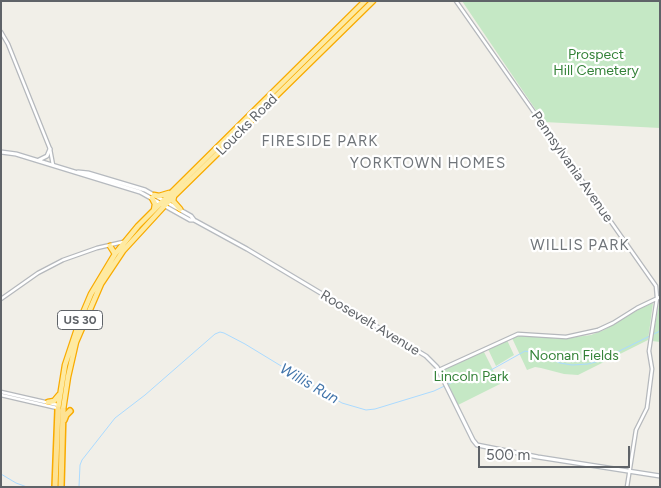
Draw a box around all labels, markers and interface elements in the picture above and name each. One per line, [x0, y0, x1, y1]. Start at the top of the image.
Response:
park label: Prospect Hill Cemetery [553, 47, 639, 80]
street label: Loucks Road [213, 91, 281, 159]
street label: Pennsylvania Avenue [527, 108, 617, 226]
district label: FIRESIDE PARK [260, 133, 380, 151]
district label: YORKTOWN HOMES [348, 155, 508, 173]
district label: WILLIS PARK [529, 237, 631, 255]
street label: Roosevelt Avenue [317, 287, 423, 359]
road number: US 30 [58, 310, 102, 330]
park label: Noonan Fields [529, 348, 619, 364]
water label: Willis Run [276, 360, 342, 408]
park label: Lincoln Park [433, 369, 509, 385]
scale bar [481, 436, 634, 468]
text: 500 m [486, 446, 530, 464]

